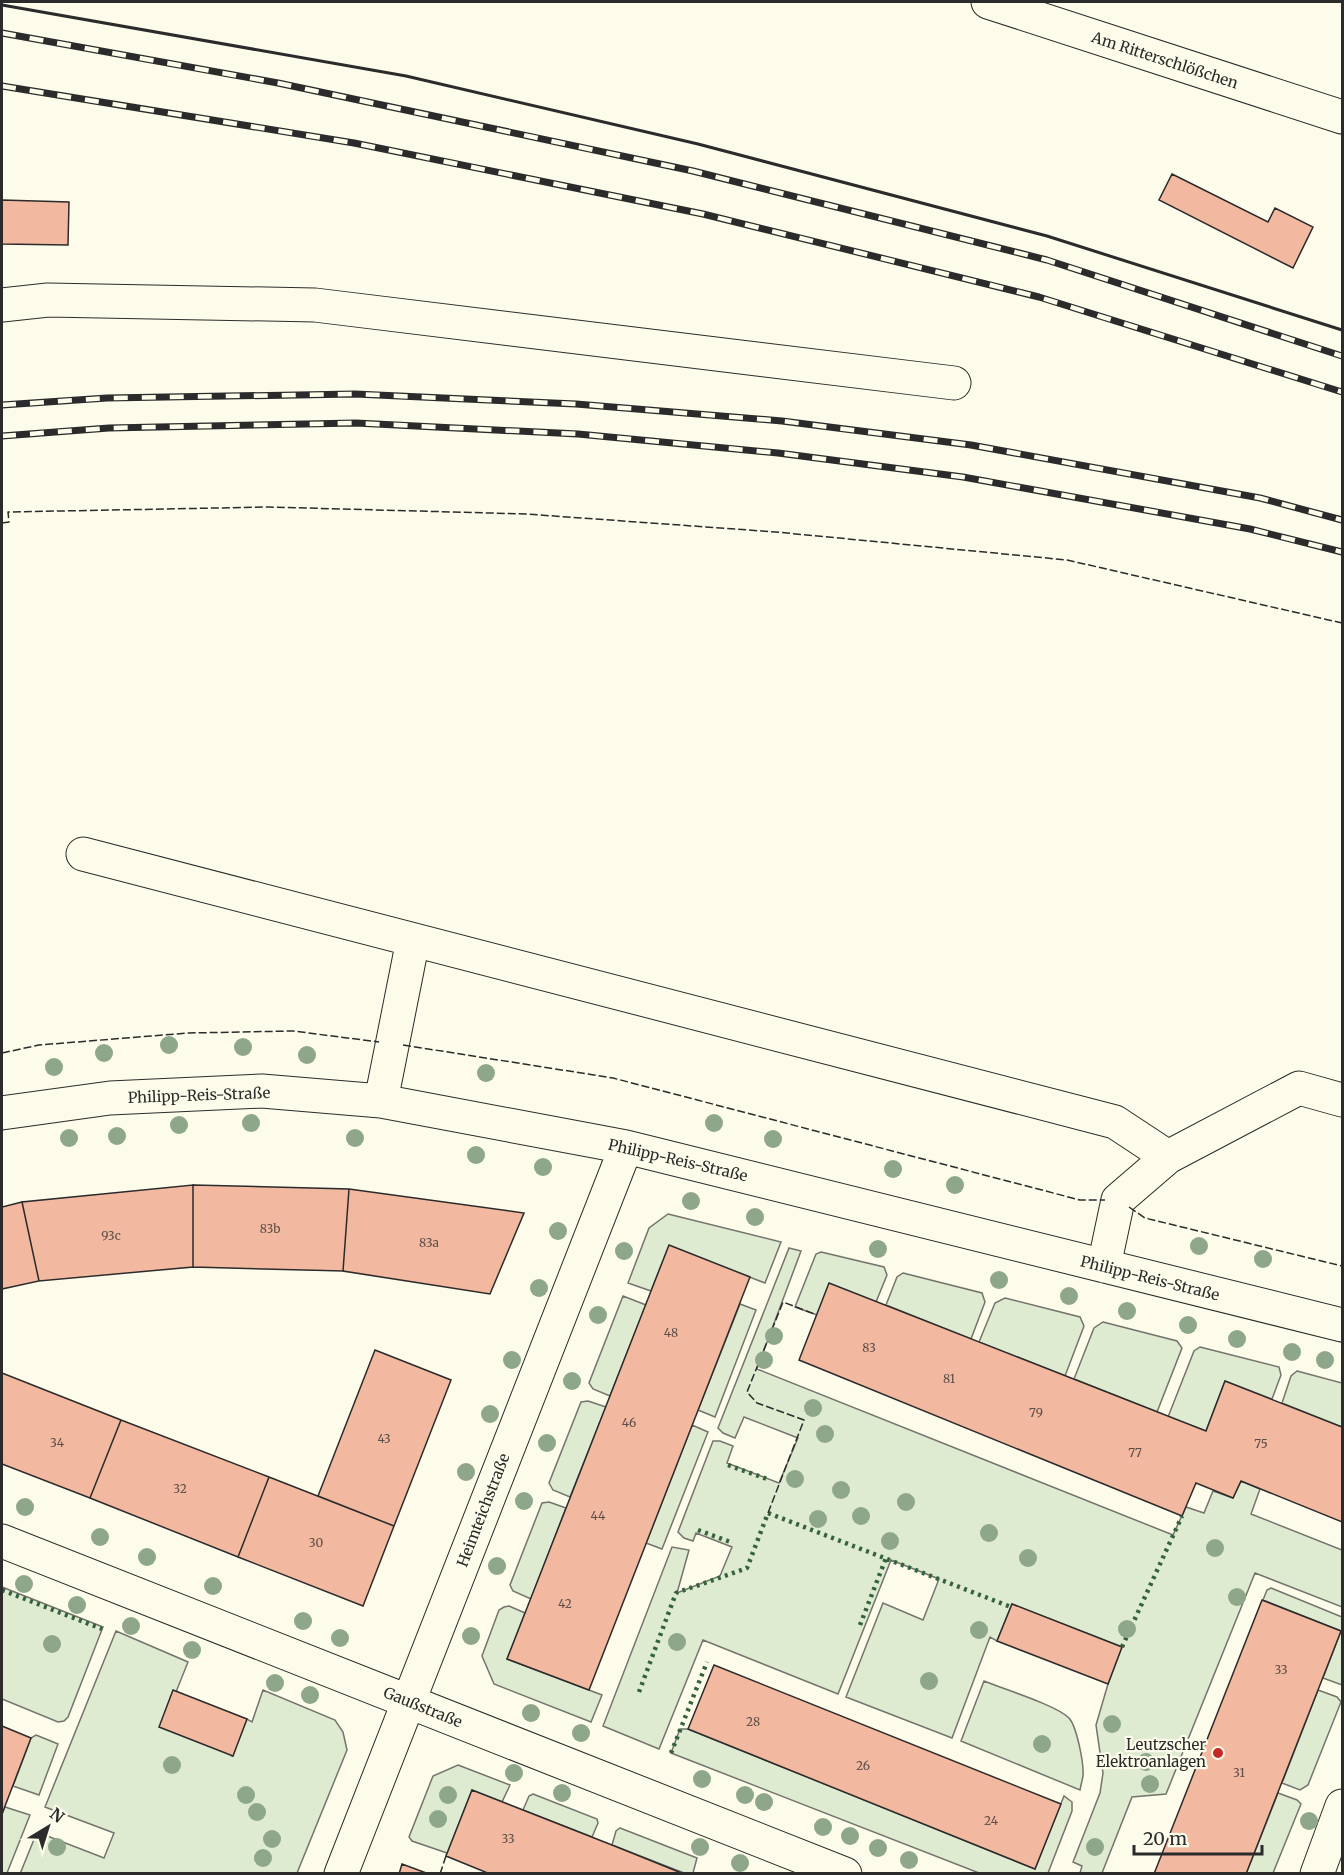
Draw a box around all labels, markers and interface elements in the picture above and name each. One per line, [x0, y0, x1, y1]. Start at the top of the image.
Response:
street label: Am Ritterschlößchen [1088, 27, 1241, 93]
street label: Philipp-Reis-Straße [127, 1083, 271, 1107]
street label: Philipp-Reis-Straße [606, 1135, 750, 1185]
house number: 83b [260, 1221, 280, 1236]
house number: 93c [101, 1228, 121, 1243]
house number: 83a [419, 1235, 440, 1250]
street label: Philipp-Reis-Straße [1079, 1252, 1222, 1305]
house number: 48 [664, 1325, 678, 1340]
house number: 83 [862, 1340, 876, 1355]
house number: 81 [943, 1371, 956, 1386]
house number: 79 [1029, 1405, 1043, 1420]
house number: 46 [622, 1415, 636, 1430]
house number: 43 [377, 1431, 391, 1446]
house number: 34 [50, 1435, 65, 1450]
house number: 75 [1254, 1436, 1268, 1451]
house number: 77 [1128, 1445, 1142, 1460]
street label: Heimteichstraße [453, 1450, 513, 1570]
house number: 32 [173, 1481, 187, 1496]
house number: 44 [591, 1508, 606, 1523]
house number: 30 [309, 1535, 323, 1550]
house number: 42 [558, 1596, 572, 1611]
house number: 33 [1274, 1662, 1288, 1677]
street label: Gaußstraße [381, 1683, 465, 1731]
house number: 28 [746, 1714, 760, 1729]
place label: Leutzscher Elektroanlagen [1096, 1735, 1206, 1771]
marker: Leutzscher Elektroanlagen [1211, 1746, 1225, 1760]
house number: 26 [856, 1758, 870, 1773]
house number: 31 [1233, 1765, 1245, 1780]
north arrow [18, 1797, 78, 1857]
text: N [46, 1803, 69, 1827]
house number: 24 [984, 1813, 999, 1828]
scale bar [1134, 1818, 1262, 1856]
text: 20 m [1143, 1827, 1187, 1850]
house number: 33 [501, 1831, 515, 1846]

